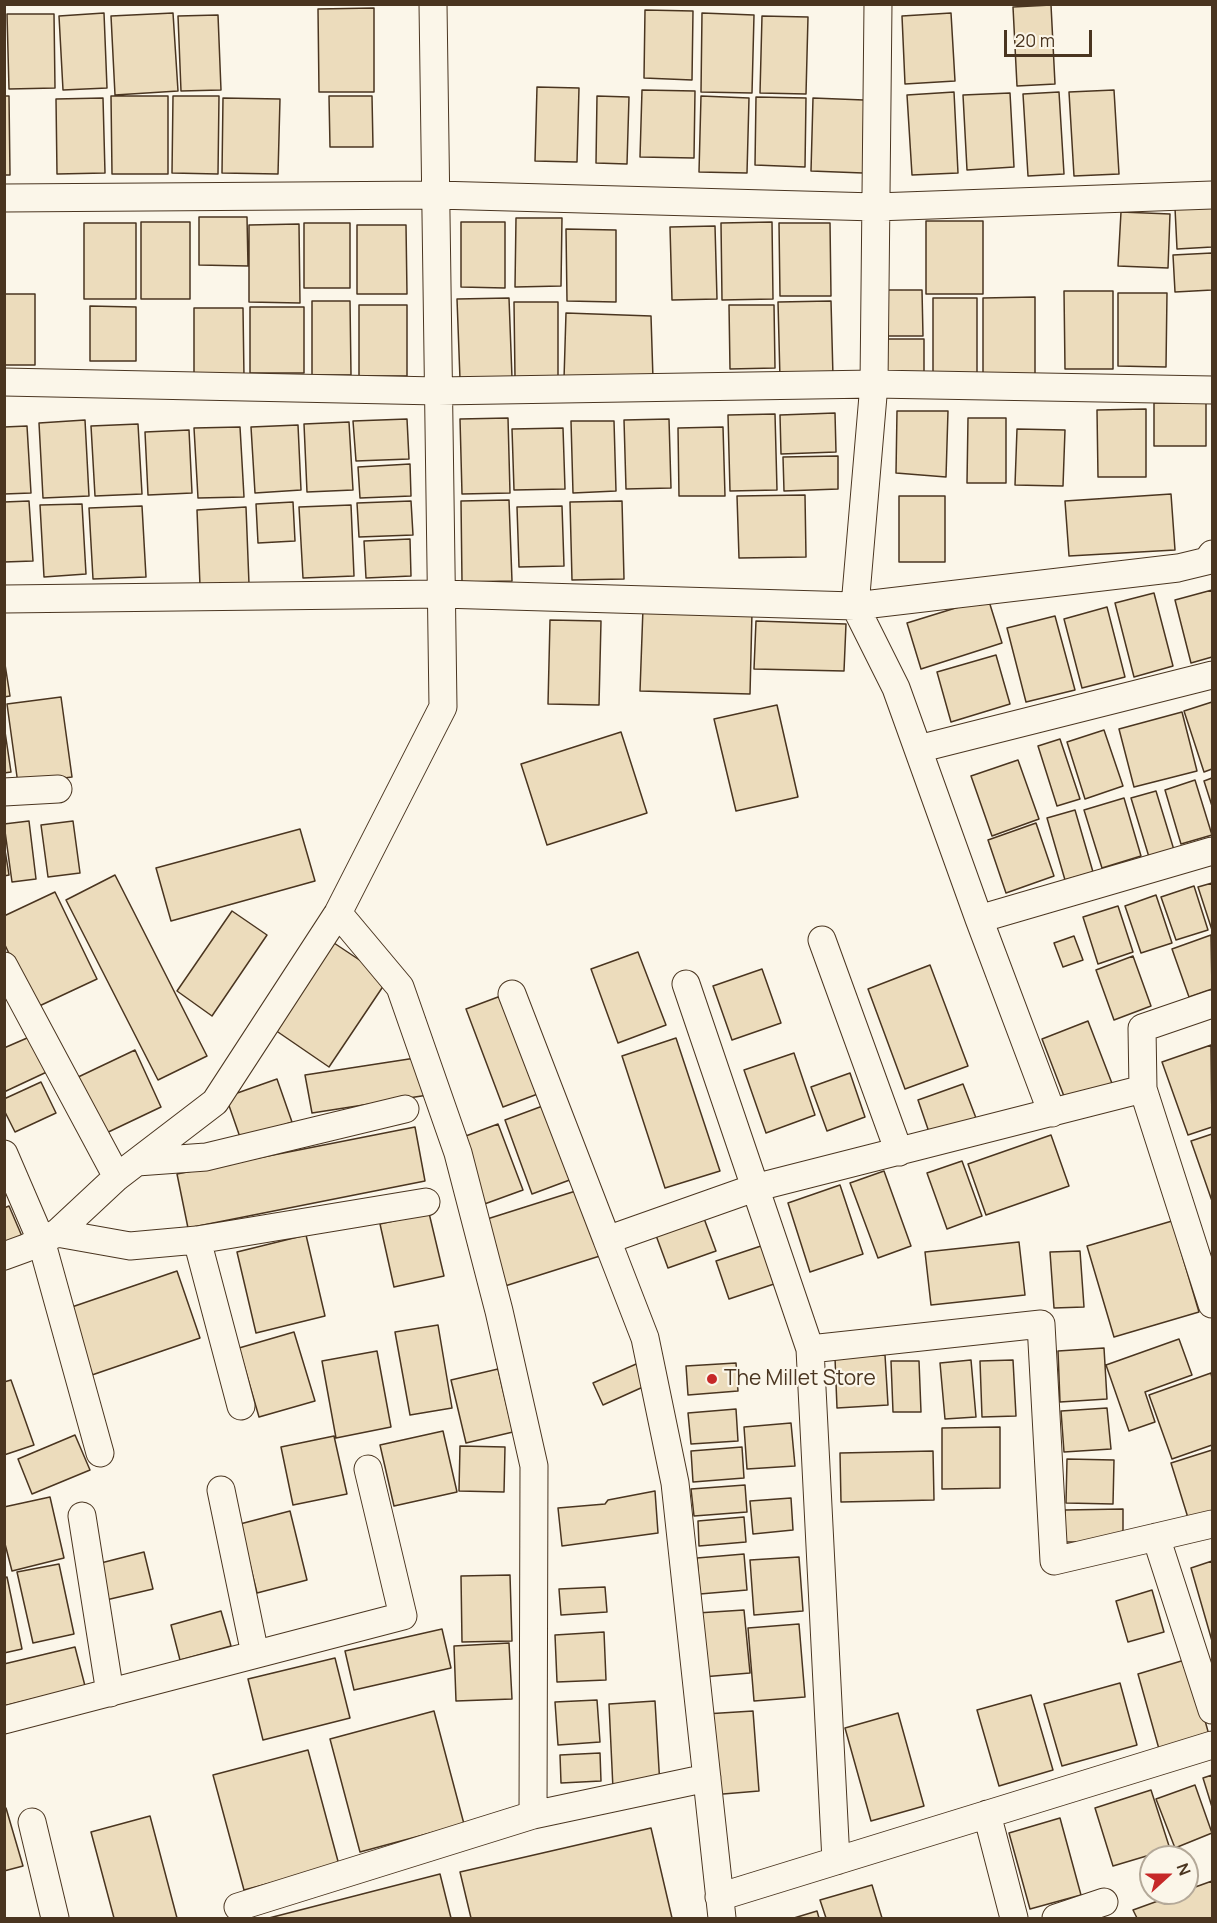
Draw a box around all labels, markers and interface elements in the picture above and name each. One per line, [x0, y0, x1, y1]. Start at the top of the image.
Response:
scale bar [1007, 18, 1096, 56]
text: 20 m [1015, 28, 1055, 52]
place label: The Millet Store [724, 1366, 876, 1392]
marker: The Millet Store [705, 1372, 719, 1386]
north arrow [1139, 1845, 1199, 1905]
text: N [1172, 1860, 1196, 1879]

